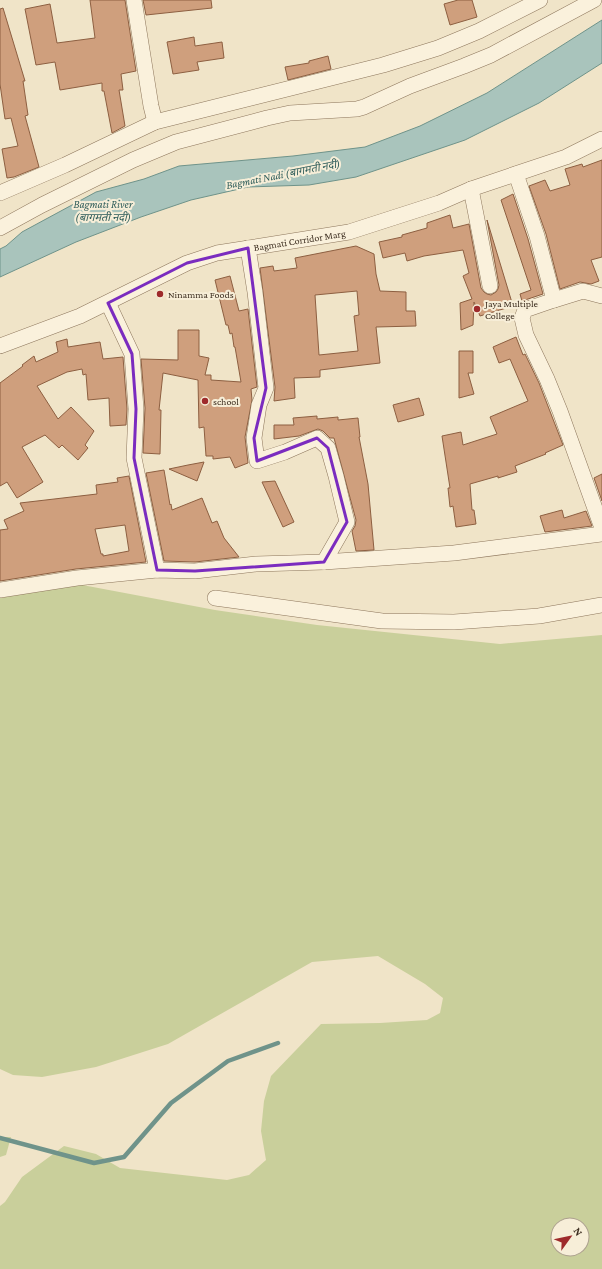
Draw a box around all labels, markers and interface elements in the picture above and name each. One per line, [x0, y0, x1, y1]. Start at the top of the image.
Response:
water label: Bagmati Nadi (बागमती नदी) [225, 157, 341, 192]
water label: Bagmati River (बागमती नदी) [73, 198, 134, 224]
street label: Bagmati Corridor Marg [253, 228, 346, 253]
marker: Ninamma Foods [155, 289, 165, 299]
place label: Ninamma Foods [168, 289, 234, 300]
place label: Jaya Multiple College [484, 298, 539, 321]
marker: Jaya Multiple College [472, 304, 482, 314]
marker: school [200, 396, 210, 406]
place label: school [213, 396, 239, 407]
north arrow [550, 1217, 590, 1257]
text: N [571, 1225, 586, 1238]

